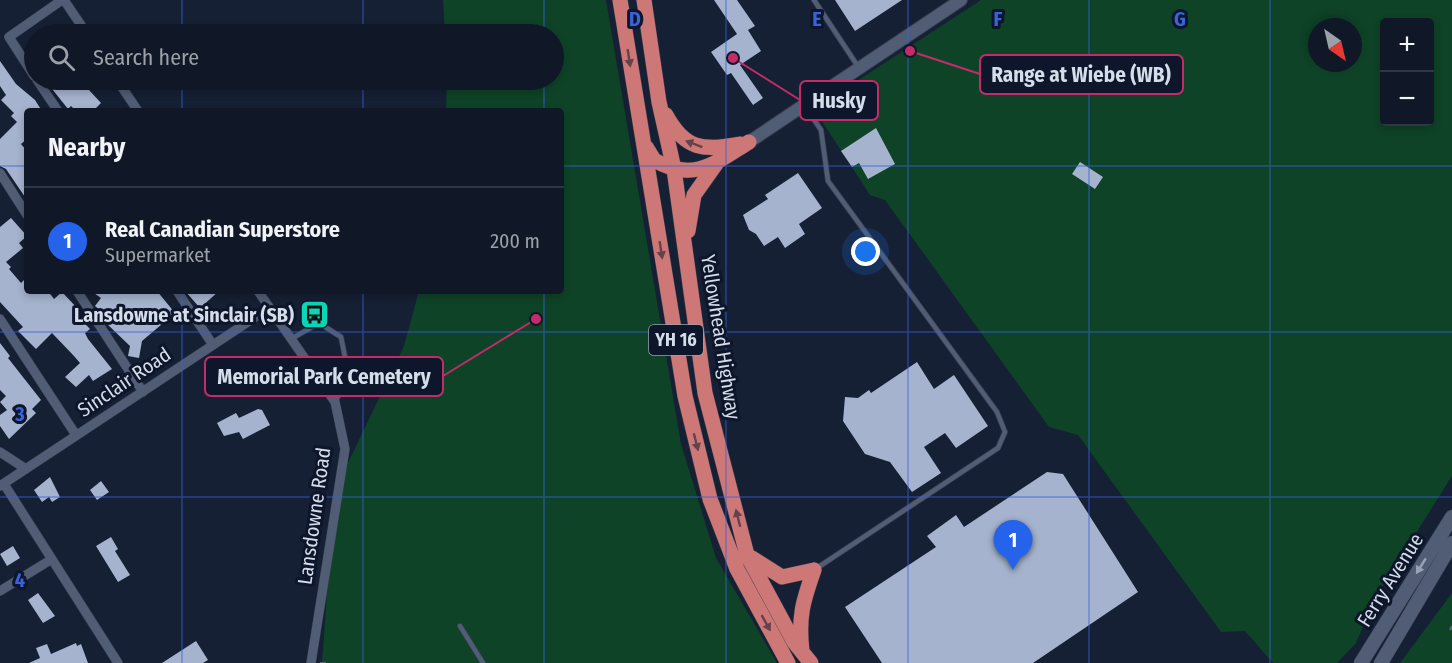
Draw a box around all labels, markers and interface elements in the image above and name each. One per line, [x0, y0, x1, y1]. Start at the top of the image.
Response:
text: D [629, 7, 641, 31]
text: E [812, 7, 822, 31]
text: F [994, 7, 1003, 31]
text: G [1174, 7, 1186, 31]
north arrow [1308, 18, 1362, 72]
map controls [1380, 18, 1434, 126]
button: + [1380, 18, 1434, 72]
search box [24, 24, 564, 90]
icon: search [45, 41, 78, 74]
text: Search here [93, 44, 199, 71]
one-way arrow [625, 48, 634, 67]
callout: Range at Wiebe (WB) [980, 55, 1183, 94]
text: Range at Wiebe (WB) [991, 62, 1171, 88]
button: − [1380, 72, 1434, 126]
callout: Husky [800, 81, 878, 120]
text: Husky [812, 88, 867, 114]
text: Nearby [48, 132, 125, 163]
one-way arrow [684, 138, 702, 148]
text: Real Canadian Superstore [105, 216, 340, 243]
text: 1 [63, 229, 72, 253]
text: 200 m [490, 229, 540, 253]
your location [851, 237, 880, 266]
one-way arrow [656, 241, 665, 260]
text: Supermarket [105, 243, 211, 267]
street label: Yellowhead Highway [696, 253, 746, 421]
bus stop icon: Lansdowne at Sinclair (SB) [299, 299, 331, 331]
place label: Lansdowne at Sinclair (SB) [74, 303, 294, 327]
road number: YH 16 [649, 325, 703, 355]
street label: Sinclair Road [73, 342, 175, 422]
callout: Memorial Park Cemetery [205, 357, 443, 396]
text: Memorial Park Cemetery [217, 364, 432, 390]
text: 3 [14, 402, 25, 426]
one-way arrow [692, 433, 702, 451]
street label: Lansdowne Road [292, 446, 336, 586]
one-way arrow [733, 509, 742, 527]
pin: 1 [994, 520, 1032, 570]
street label: Ferry Avenue [1352, 529, 1428, 631]
one-way arrow [1416, 558, 1427, 575]
text: 4 [15, 568, 25, 592]
one-way arrow [761, 615, 771, 632]

